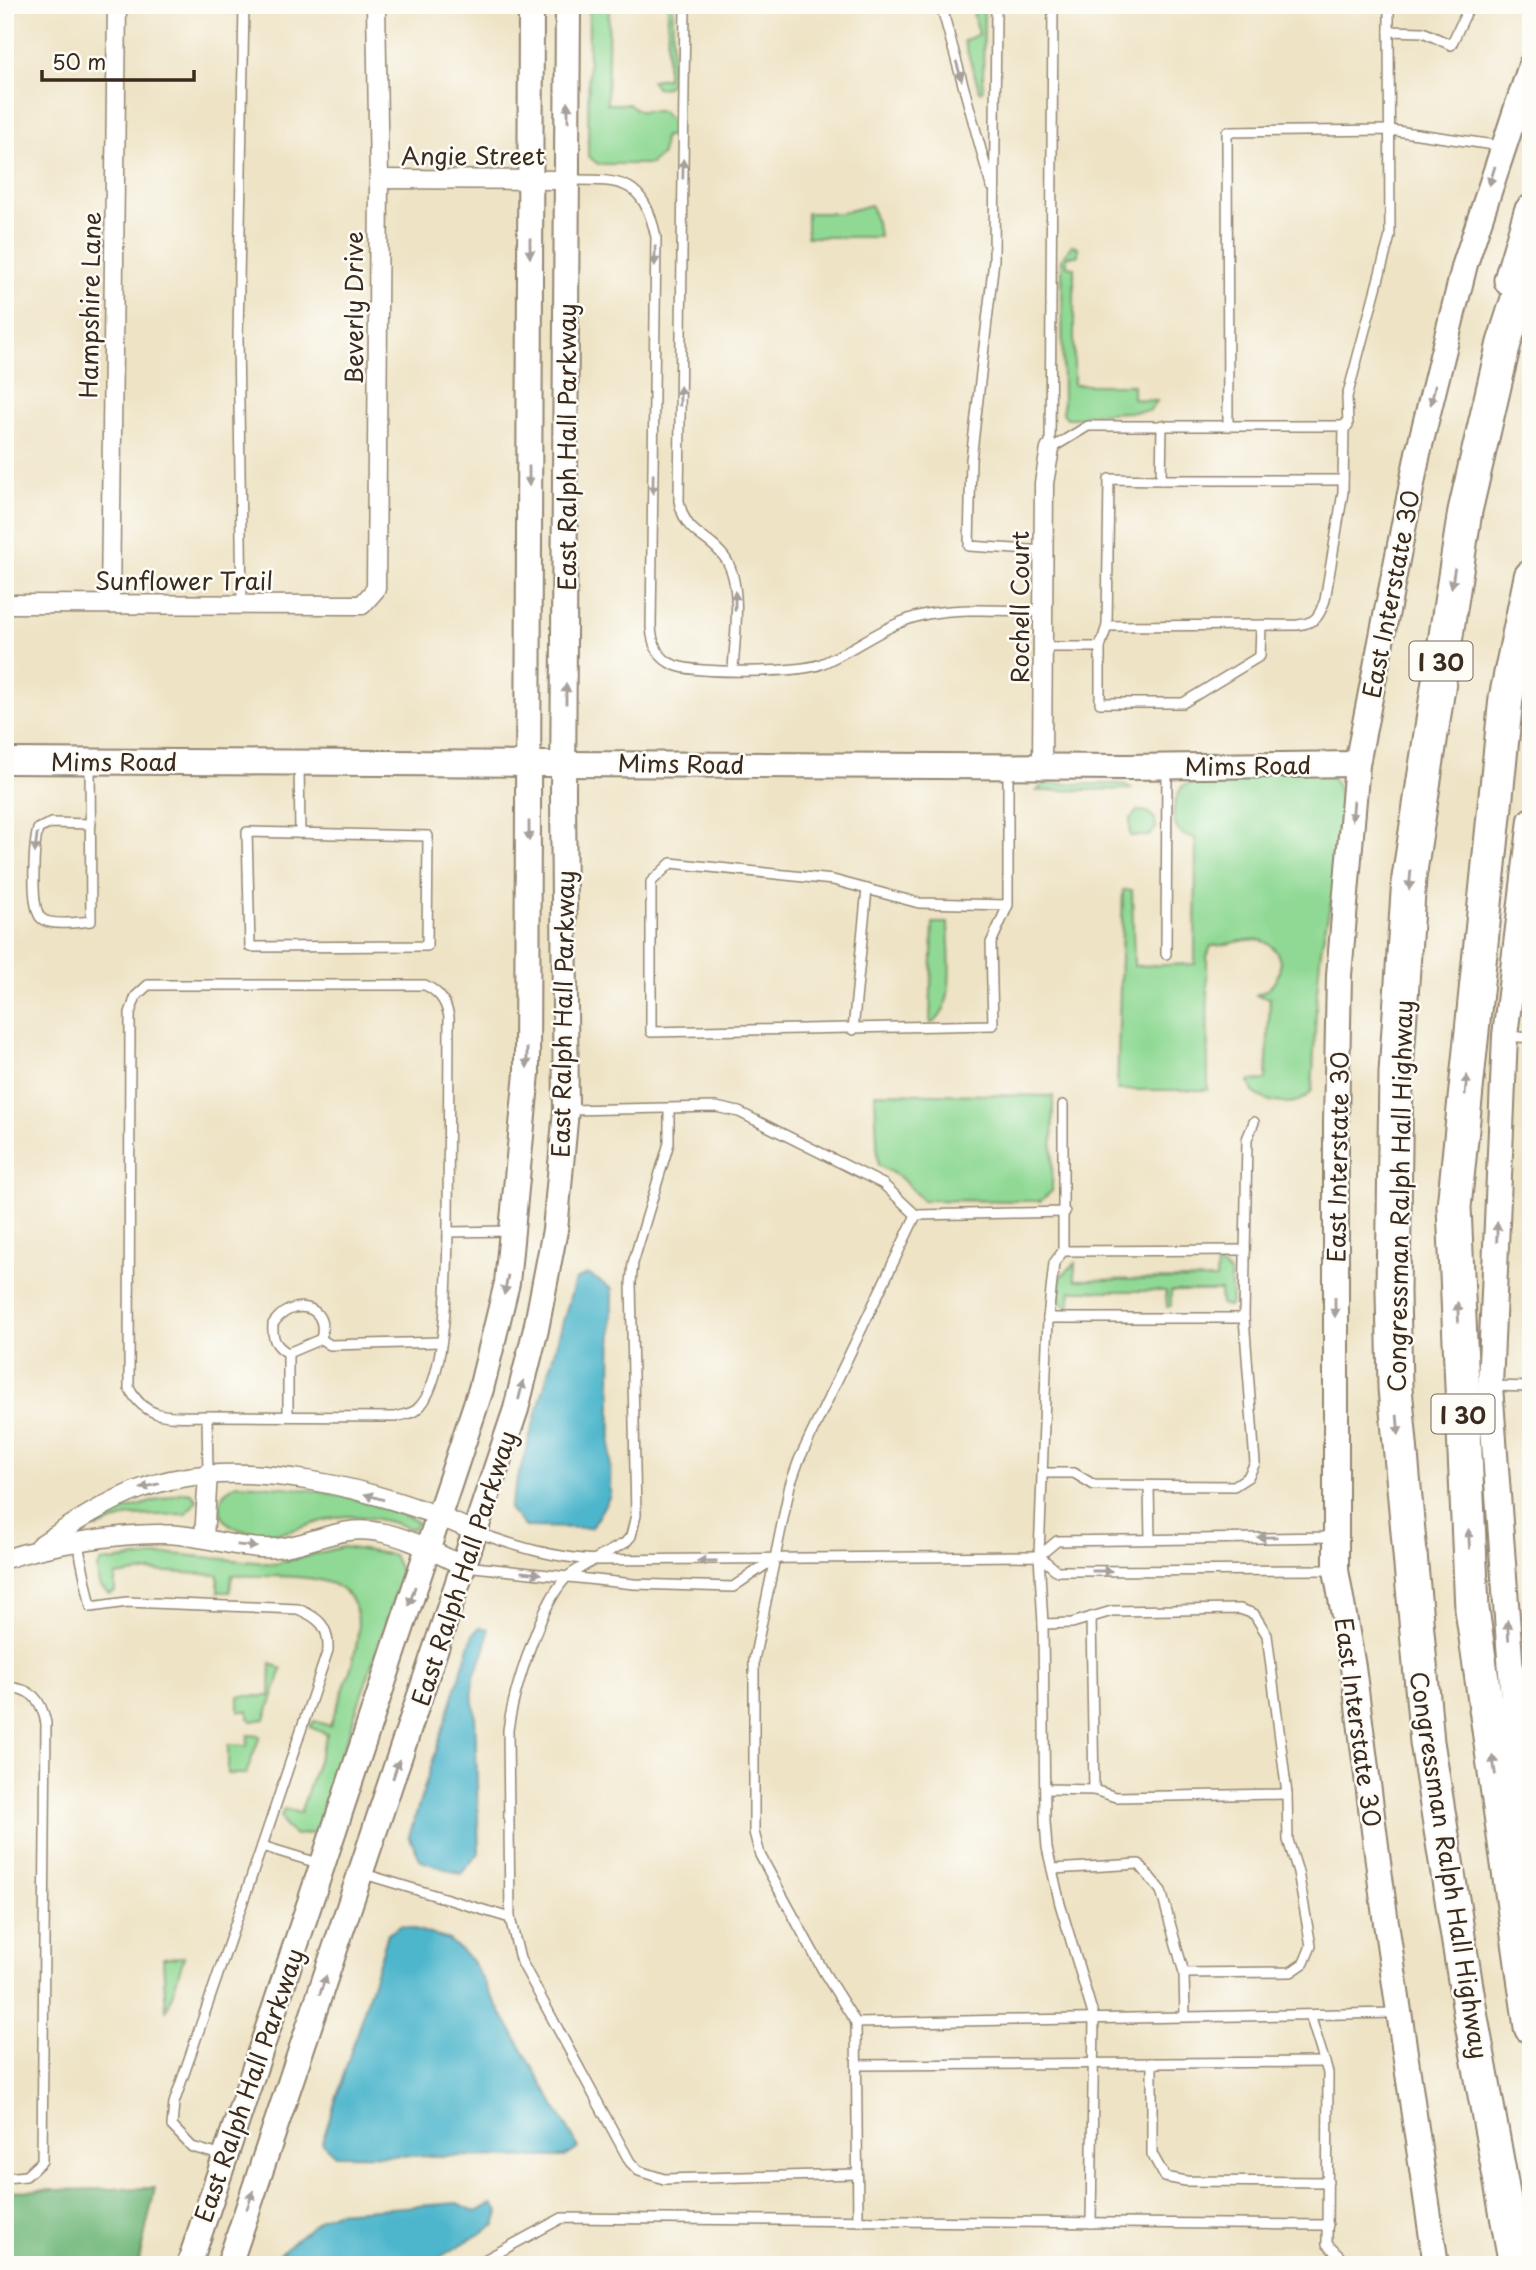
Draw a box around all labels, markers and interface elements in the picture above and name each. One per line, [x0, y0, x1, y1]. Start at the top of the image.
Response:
scale bar [42, 38, 194, 82]
text: 50 m [52, 45, 106, 77]
one-way arrow [954, 60, 965, 82]
one-way arrow [562, 100, 573, 122]
street label: Angie Street [401, 137, 545, 173]
one-way arrow [677, 157, 689, 179]
one-way arrow [1487, 165, 1497, 186]
street label: Hampshire Lane [69, 211, 109, 399]
street label: Beverly Drive [335, 231, 371, 385]
one-way arrow [524, 238, 536, 260]
one-way arrow [649, 245, 661, 267]
street label: East Ralph Hall Parkway [548, 303, 584, 591]
one-way arrow [1428, 384, 1439, 406]
one-way arrow [675, 385, 686, 407]
one-way arrow [523, 465, 535, 487]
one-way arrow [647, 473, 658, 495]
street label: East Interstate 30 [1352, 487, 1428, 701]
street label: Rochell Court [1001, 530, 1037, 683]
street label: Sunflower Trail [95, 562, 273, 598]
one-way arrow [1447, 568, 1458, 590]
one-way arrow [729, 590, 741, 612]
road number: I 30 [1410, 642, 1472, 680]
one-way arrow [560, 683, 572, 705]
street label: Mims Road [51, 743, 177, 779]
street label: Mims Road [617, 744, 745, 782]
street label: Mims Road [1184, 746, 1312, 784]
one-way arrow [1347, 800, 1358, 822]
one-way arrow [523, 820, 534, 842]
one-way arrow [31, 832, 42, 854]
one-way arrow [1404, 869, 1415, 891]
street label: East Ralph Hall Parkway [541, 870, 583, 1158]
street label: Congressman Ralph Hall Highway [1378, 1000, 1420, 1392]
one-way arrow [521, 1048, 533, 1070]
street label: East Interstate 30 [1317, 1051, 1357, 1263]
one-way arrow [1461, 1074, 1472, 1096]
one-way arrow [1491, 1220, 1502, 1242]
one-way arrow [500, 1274, 511, 1296]
one-way arrow [1329, 1296, 1341, 1318]
one-way arrow [1453, 1301, 1464, 1323]
one-way arrow [516, 1379, 527, 1401]
road number: I 30 [1432, 1394, 1494, 1434]
one-way arrow [1393, 1414, 1404, 1436]
street label: East Ralph Hall Parkway [401, 1426, 525, 1710]
one-way arrow [139, 1482, 160, 1492]
one-way arrow [363, 1491, 385, 1502]
one-way arrow [1463, 1528, 1474, 1550]
one-way arrow [1255, 1531, 1277, 1543]
one-way arrow [236, 1541, 258, 1552]
one-way arrow [696, 1555, 718, 1567]
one-way arrow [1091, 1565, 1113, 1577]
one-way arrow [521, 1568, 543, 1579]
one-way arrow [406, 1586, 417, 1607]
street label: East Interstate 30 [1326, 1615, 1392, 1829]
one-way arrow [1502, 1619, 1513, 1641]
street label: Congressman Ralph Hall Highway [1402, 1669, 1498, 2061]
one-way arrow [1488, 1754, 1499, 1776]
one-way arrow [391, 1758, 402, 1779]
street label: East Ralph Hall Parkway [184, 1943, 312, 2227]
one-way arrow [318, 1974, 329, 1995]
one-way arrow [246, 2190, 256, 2211]

